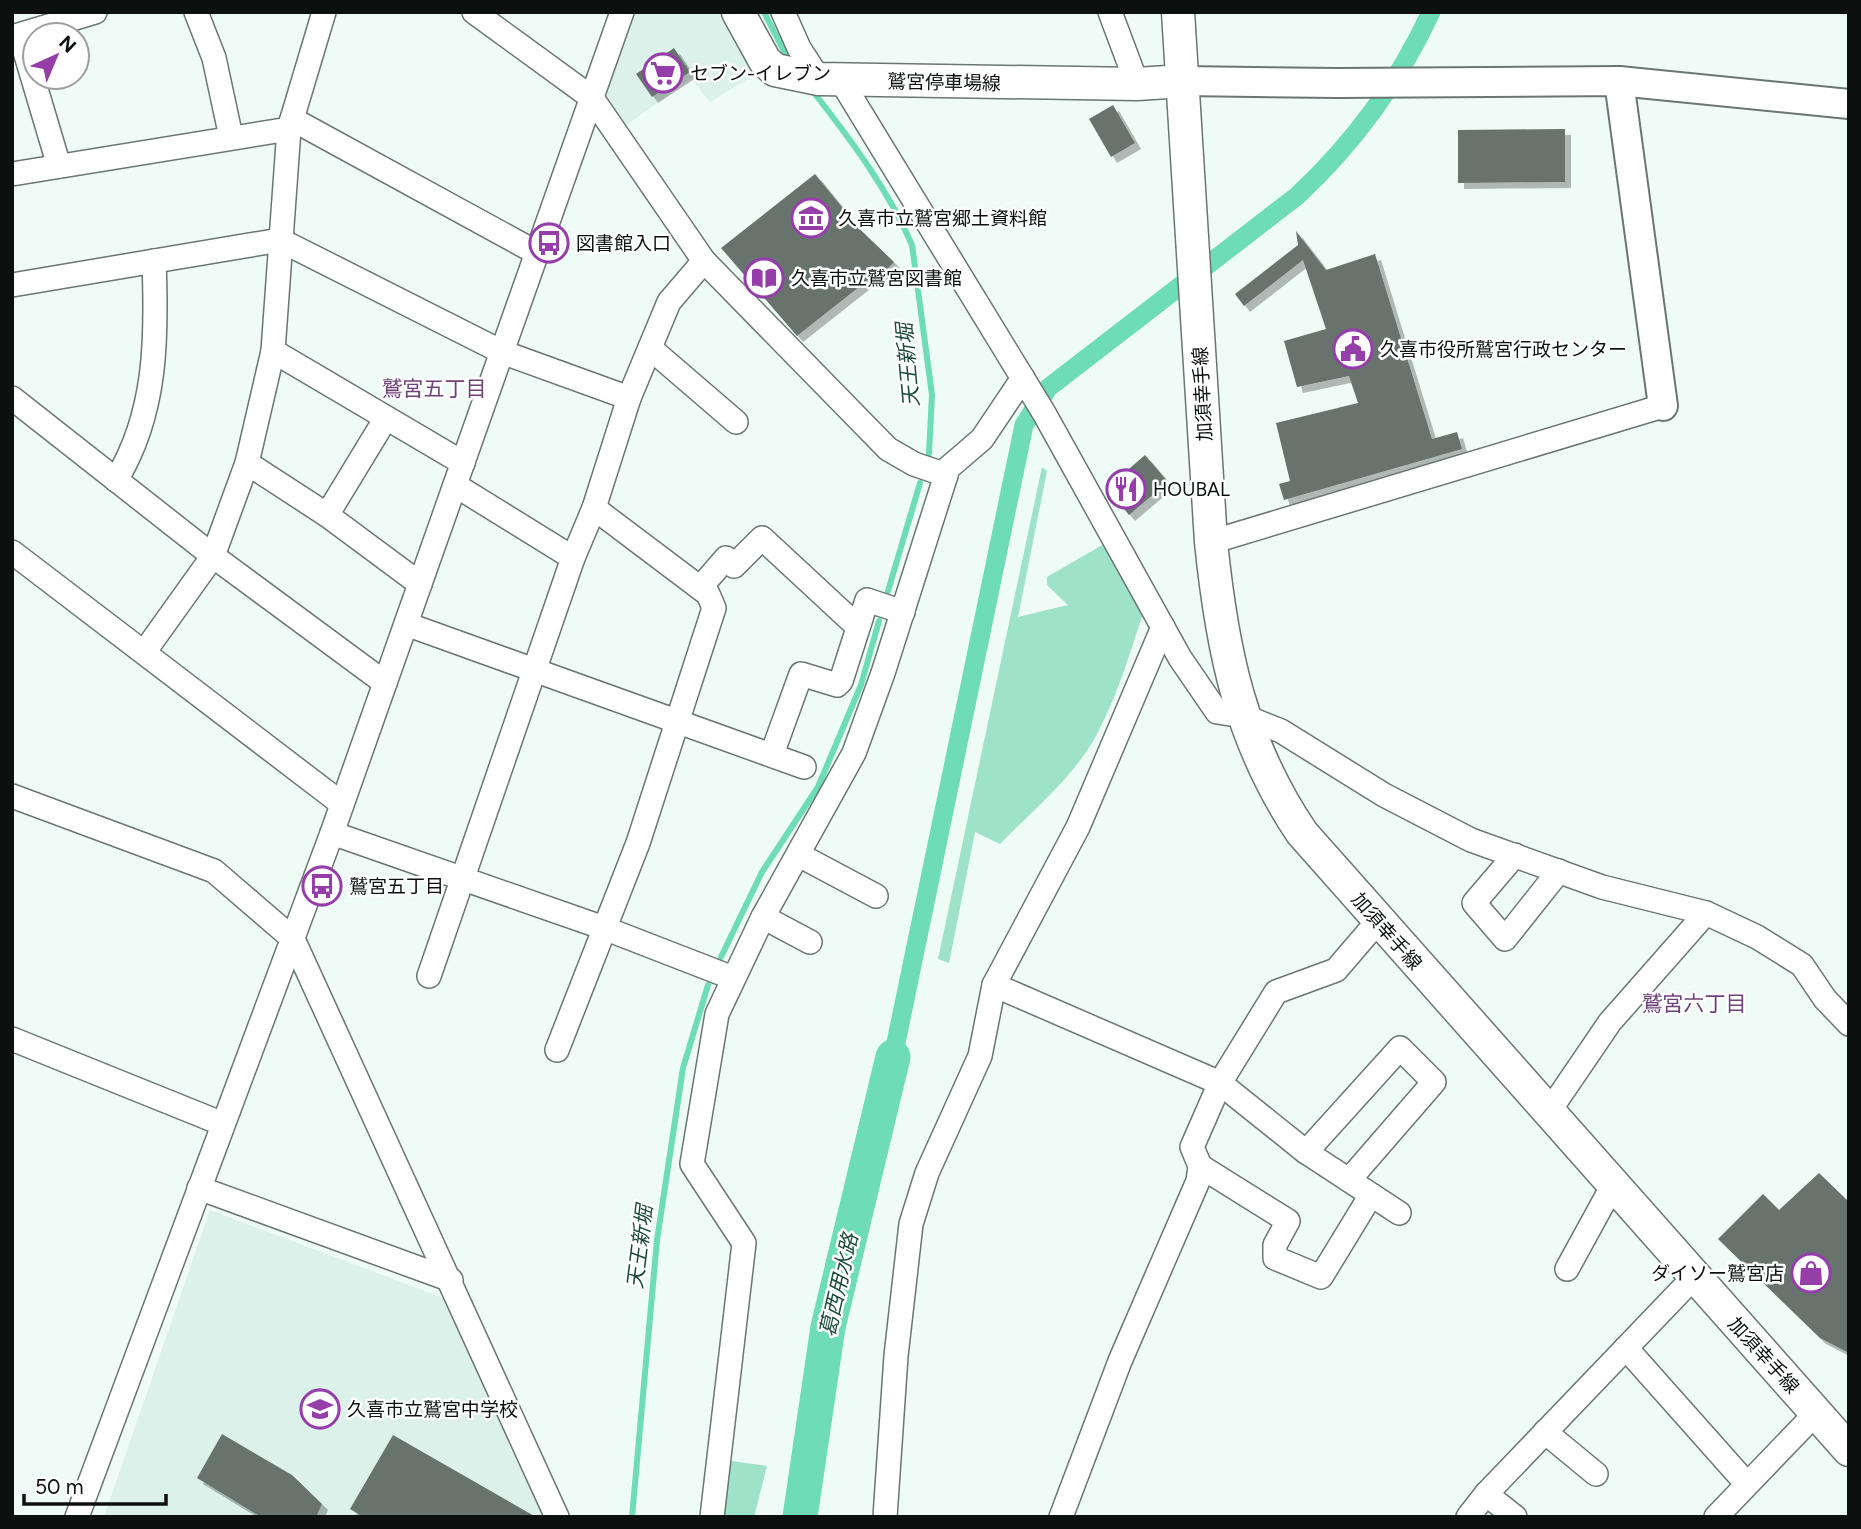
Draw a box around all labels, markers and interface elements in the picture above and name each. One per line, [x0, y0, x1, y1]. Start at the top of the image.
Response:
north arrow [21, 21, 91, 91]
text: N [54, 31, 81, 58]
supermarket icon: セブン-イレブン [642, 52, 684, 94]
place label: セブン-イレブン [690, 62, 831, 85]
street label: 鷲宮停車場線 [887, 70, 1001, 95]
museum icon: 久喜市立鷲宮郷土資料館 [790, 197, 832, 239]
place label: 久喜市立鷲宮郷土資料館 [838, 207, 1047, 230]
bus stop icon: 図書館入口 [528, 222, 570, 264]
place label: 図書館入口 [576, 232, 671, 255]
library icon: 久喜市立鷲宮図書館 [743, 257, 785, 299]
place label: 久喜市立鷲宮図書館 [791, 267, 962, 290]
water label: 天王新堀 [891, 319, 924, 408]
public building icon: 久喜市役所鷲宮行政センター [1332, 328, 1374, 370]
place label: 久喜市役所鷲宮行政センター [1380, 338, 1627, 361]
street label: 加須幸手線 [1189, 346, 1216, 442]
district label: 鷲宮五丁目 [382, 376, 487, 401]
restaurant icon: HOUBAL [1105, 468, 1147, 510]
place label: HOUBAL [1153, 478, 1230, 501]
bus stop icon: 鷲宮五丁目 [301, 865, 343, 907]
place label: 鷲宮五丁目 [349, 875, 444, 898]
street label: 加須幸手線 [1347, 888, 1426, 975]
district label: 鷲宮六丁目 [1642, 991, 1747, 1016]
water label: 天王新堀 [622, 1201, 657, 1290]
water label: 葛西用水路 [815, 1229, 863, 1339]
shop icon: ダイソー鷲宮店 [1790, 1252, 1832, 1294]
place label: ダイソー鷲宮店 [1651, 1262, 1784, 1285]
street label: 加須幸手線 [1723, 1312, 1804, 1398]
school or university icon: 久喜市立鷲宮中学校 [299, 1388, 341, 1430]
place label: 久喜市立鷲宮中学校 [347, 1398, 518, 1421]
scale bar [24, 1462, 166, 1506]
text: 50 m [35, 1474, 84, 1499]

